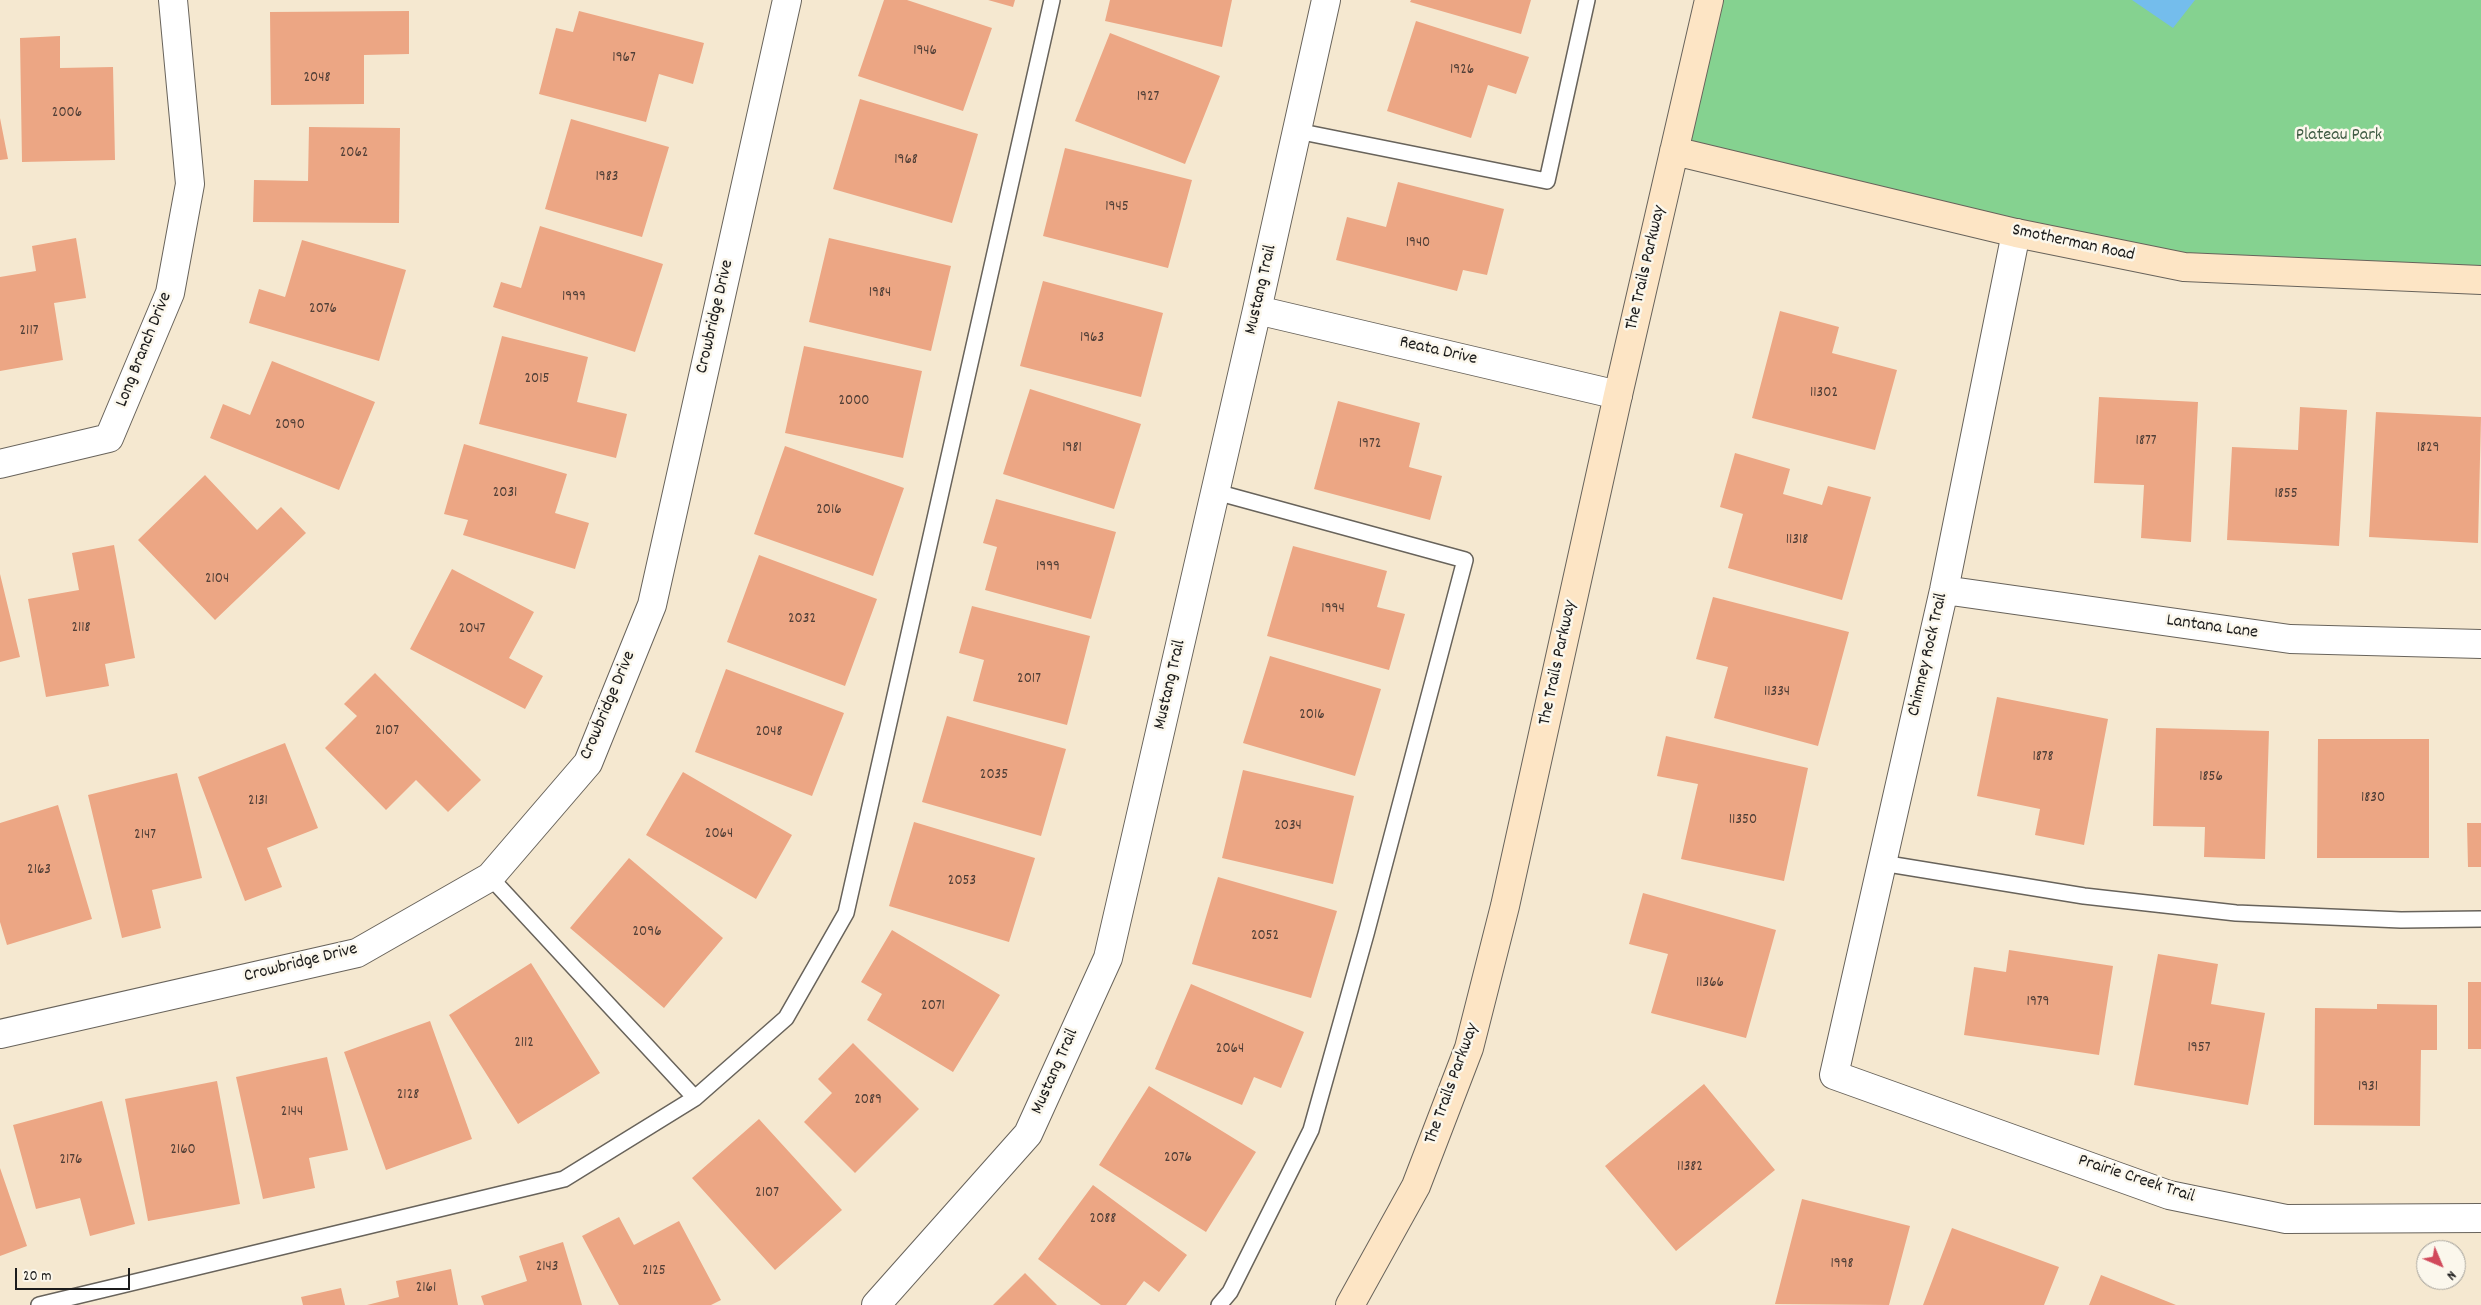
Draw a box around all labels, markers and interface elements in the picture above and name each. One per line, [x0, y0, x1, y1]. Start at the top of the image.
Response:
house number: 1946 [913, 43, 937, 61]
house number: 1967 [612, 50, 636, 68]
house number: 1926 [1450, 62, 1474, 80]
house number: 2048 [304, 70, 330, 88]
house number: 1927 [1137, 89, 1159, 107]
house number: 2006 [52, 105, 82, 123]
park label: Plateau Park [2296, 126, 2382, 148]
house number: 2062 [340, 145, 368, 163]
house number: 1968 [894, 152, 918, 170]
house number: 1983 [596, 169, 618, 187]
house number: 1945 [1105, 199, 1129, 217]
street label: The Trails Parkway [1622, 204, 1672, 332]
street label: Smotherman Road [2010, 220, 2136, 268]
house number: 1940 [1406, 235, 1430, 253]
street label: Mustang Trail [1241, 243, 1283, 337]
street label: Crowbridge Drive [692, 258, 740, 376]
house number: 1984 [869, 285, 891, 303]
street label: Long Branch Drive [112, 289, 178, 411]
house number: 1999 [562, 289, 586, 307]
house number: 2076 [309, 301, 337, 319]
house number: 2117 [20, 323, 38, 341]
house number: 1963 [1080, 330, 1104, 348]
street label: Reata Drive [1397, 333, 1479, 371]
house number: 2015 [525, 371, 549, 389]
house number: 11302 [1810, 385, 1838, 403]
house number: 2000 [838, 393, 870, 411]
house number: 2090 [275, 417, 305, 435]
house number: 1877 [2136, 433, 2156, 451]
house number: 1972 [1359, 436, 1381, 454]
house number: 1981 [1062, 440, 1082, 458]
house number: 1829 [2417, 440, 2439, 458]
house number: 2031 [493, 485, 517, 503]
house number: 1855 [2274, 486, 2298, 504]
house number: 2016 [816, 502, 842, 520]
house number: 11318 [1786, 532, 1808, 550]
house number: 1999 [1036, 559, 1060, 577]
house number: 2104 [205, 571, 229, 589]
street label: Chimney Rock Trail [1904, 591, 1954, 719]
street label: The Trails Parkway [1535, 599, 1583, 727]
house number: 1994 [1321, 601, 1345, 619]
house number: 2032 [788, 611, 816, 629]
street label: Lantana Lane [2165, 611, 2259, 645]
house number: 2118 [71, 620, 91, 638]
house number: 2047 [459, 621, 485, 639]
street label: Mustang Trail [1150, 638, 1192, 732]
street label: Crowbridge Drive [576, 648, 642, 764]
house number: 2017 [1017, 671, 1041, 689]
house number: 11334 [1764, 684, 1790, 702]
house number: 2016 [1299, 707, 1325, 725]
house number: 2107 [375, 723, 399, 741]
house number: 2048 [756, 724, 782, 742]
house number: 1878 [2032, 749, 2054, 767]
house number: 2035 [980, 767, 1008, 785]
house number: 1856 [2199, 769, 2223, 787]
house number: 1830 [2361, 790, 2385, 808]
house number: 2131 [248, 793, 268, 811]
house number: 11350 [1729, 812, 1757, 830]
house number: 2034 [1274, 818, 1302, 836]
house number: 2064 [705, 826, 733, 844]
house number: 2147 [134, 827, 156, 845]
house number: 2163 [27, 862, 51, 880]
house number: 2053 [948, 873, 976, 891]
house number: 2096 [633, 924, 661, 942]
house number: 2052 [1251, 928, 1279, 946]
street label: Crowbridge Drive [242, 939, 360, 989]
house number: 11366 [1696, 975, 1724, 993]
house number: 1979 [2027, 994, 2049, 1012]
house number: 2071 [921, 998, 945, 1016]
street label: The Trails Parkway [1421, 1021, 1485, 1147]
street label: Mustang Trail [1028, 1026, 1084, 1118]
house number: 2112 [514, 1035, 534, 1053]
house number: 1957 [2188, 1040, 2210, 1058]
house number: 2064 [1216, 1041, 1244, 1059]
house number: 1931 [2358, 1079, 2378, 1097]
house number: 2128 [397, 1087, 419, 1105]
house number: 2089 [854, 1092, 882, 1110]
house number: 2144 [281, 1104, 303, 1122]
house number: 2160 [170, 1142, 196, 1160]
house number: 2076 [1164, 1150, 1192, 1168]
street label: Prairie Creek Trail [2075, 1151, 2197, 1209]
house number: 2176 [60, 1152, 82, 1170]
house number: 11382 [1677, 1159, 1703, 1177]
house number: 2107 [755, 1185, 779, 1203]
house number: 2088 [1090, 1211, 1116, 1229]
north arrow [2416, 1240, 2466, 1290]
house number: 1998 [1830, 1256, 1854, 1274]
scale bar [18, 1258, 132, 1290]
house number: 2143 [536, 1259, 558, 1277]
house number: 2125 [642, 1263, 666, 1281]
text: N [2441, 1265, 2460, 1284]
text: 20 m [23, 1266, 51, 1288]
house number: 2161 [416, 1280, 436, 1298]

